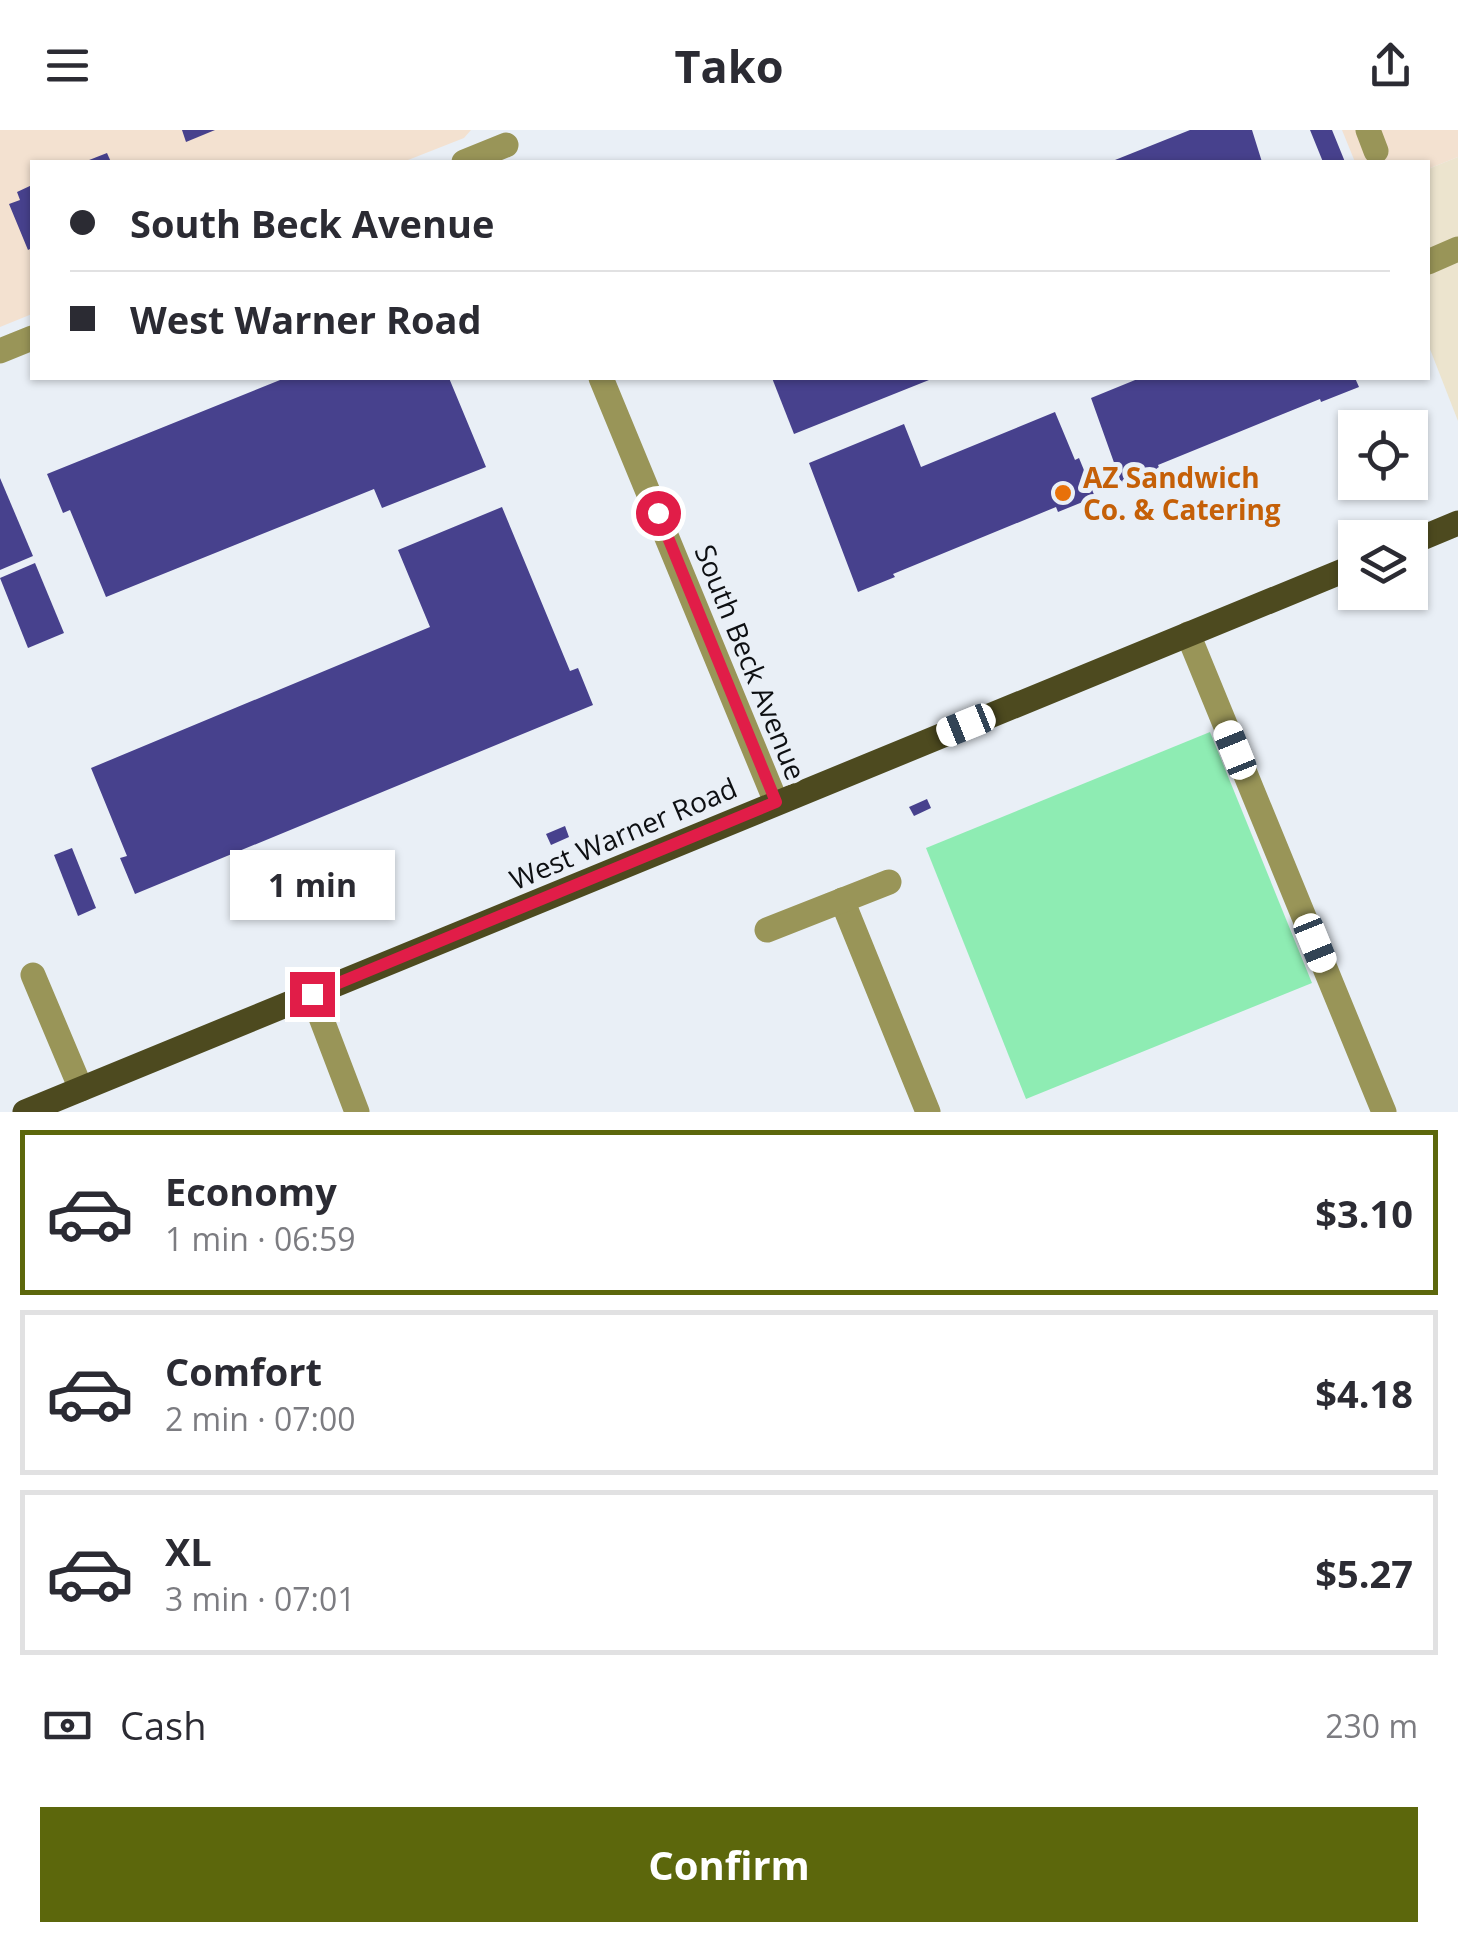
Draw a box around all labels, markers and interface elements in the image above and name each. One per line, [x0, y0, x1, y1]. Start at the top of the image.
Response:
text: Tako [674, 35, 784, 96]
icon: menu [40, 38, 95, 93]
icon: share [1363, 38, 1418, 93]
text: South Beck Avenue [130, 197, 494, 249]
text: West Warner Road [130, 293, 482, 345]
map controls [1338, 410, 1428, 610]
button: locate [1338, 410, 1428, 500]
place label: AZ Sandwich Co. & Catering [1083, 458, 1281, 528]
marker: AZ Sandwich Co. & Catering [1052, 482, 1074, 504]
route start [636, 491, 681, 536]
button: layers [1338, 520, 1428, 610]
street label: South Beck Avenue [686, 539, 816, 785]
car [933, 700, 999, 750]
car [1210, 717, 1260, 783]
street label: West Warner Road [504, 768, 742, 898]
callout: 1 min [230, 849, 394, 919]
text: 1 min [268, 863, 357, 906]
car [1290, 910, 1340, 976]
route end [290, 972, 335, 1017]
text: Economy [165, 1165, 337, 1217]
icon: car [45, 1168, 135, 1258]
text: $3.10 [1315, 1187, 1413, 1239]
text: 1 min · 06:59 [165, 1217, 356, 1260]
text: Comfort [165, 1345, 322, 1397]
icon: car [45, 1348, 135, 1438]
text: $4.18 [1315, 1367, 1413, 1419]
text: 2 min · 07:00 [165, 1397, 356, 1440]
text: XL [165, 1525, 212, 1577]
icon: car [45, 1528, 135, 1618]
text: $5.27 [1315, 1547, 1413, 1599]
text: 3 min · 07:01 [165, 1577, 356, 1620]
icon: cash [40, 1698, 95, 1753]
text: Cash [120, 1699, 206, 1751]
text: 230 m [1325, 1704, 1418, 1747]
button: Confirm [40, 1807, 1418, 1922]

